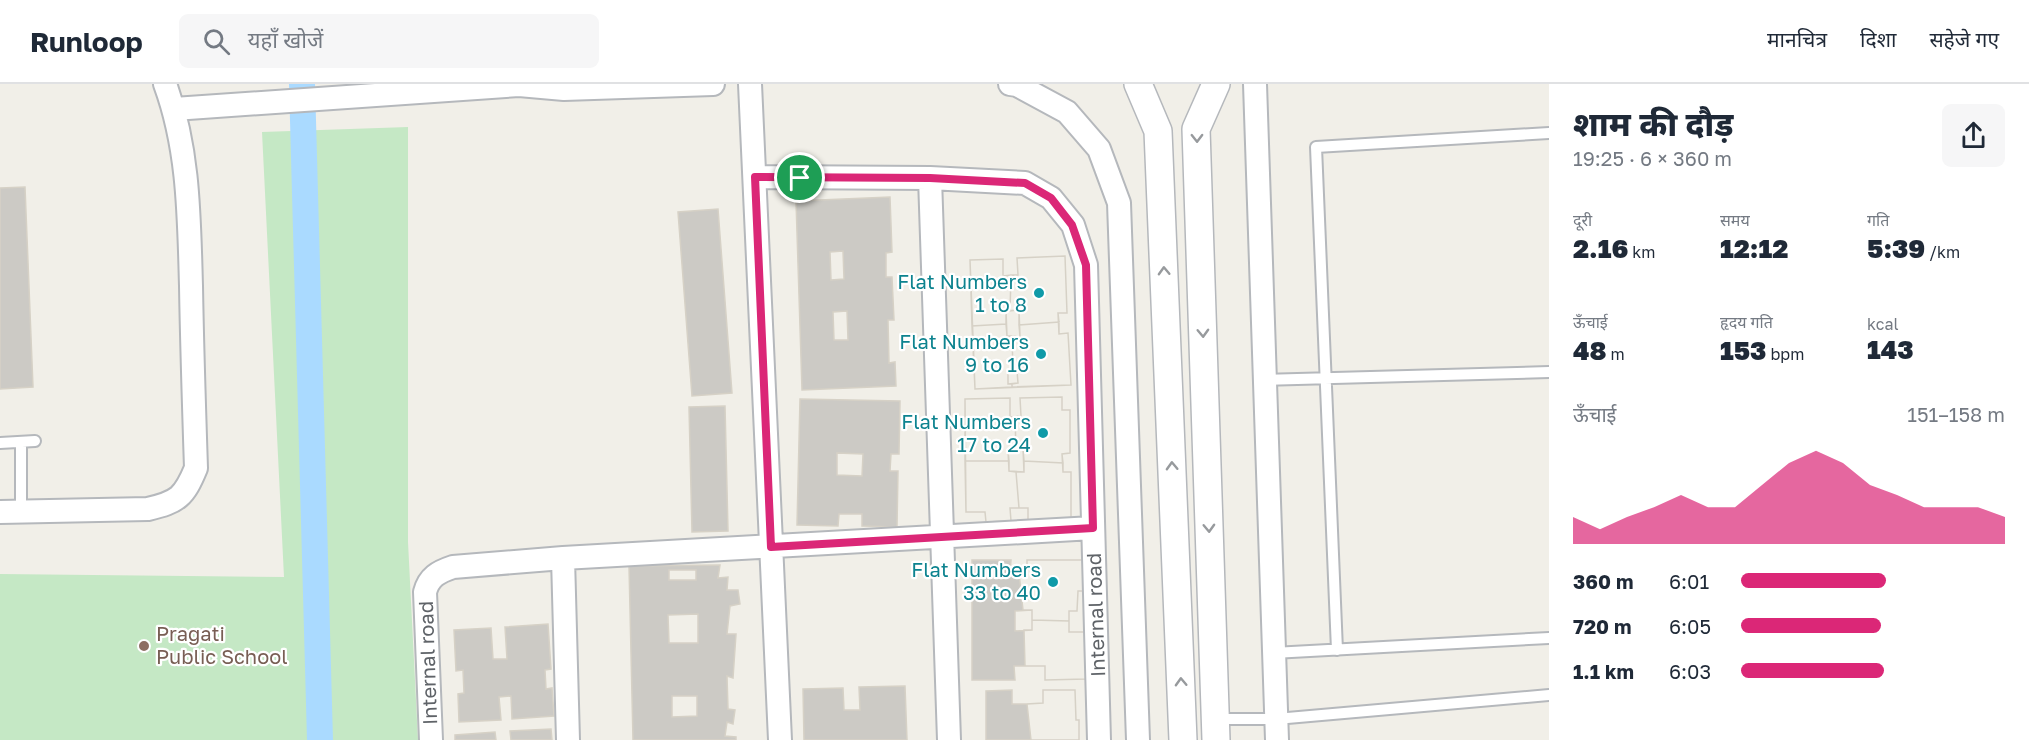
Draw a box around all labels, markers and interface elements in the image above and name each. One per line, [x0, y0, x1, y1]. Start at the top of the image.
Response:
search box [179, 14, 599, 68]
text: Runloop [30, 25, 143, 58]
icon: search [200, 25, 233, 58]
text: यहाँ खोजें [248, 26, 323, 53]
text: मानचित्र [1767, 26, 1827, 52]
text: दिशा [1860, 26, 1896, 52]
text: सहेजे गए [1929, 26, 1999, 52]
text: शाम की दौड़ [1573, 104, 1734, 143]
button: share [1942, 104, 2005, 167]
one-way arrow [1191, 134, 1203, 143]
text: 19:25 · 6 × 360 m [1573, 146, 1732, 170]
pin [774, 152, 825, 203]
icon: arrive [783, 161, 816, 194]
text: दूरी [1573, 210, 1592, 230]
text: समय [1720, 210, 1750, 230]
text: गति [1867, 210, 1889, 230]
text: 2.16 [1573, 233, 1628, 264]
text: 12:12 [1720, 233, 1788, 264]
text: 5:39 [1867, 233, 1925, 264]
text: km [1628, 242, 1656, 262]
text: /km [1925, 242, 1960, 262]
one-way arrow [1157, 266, 1170, 275]
place label: Flat Numbers 1 to 8 [897, 269, 1027, 316]
marker: Flat Numbers 1 to 8 [1032, 286, 1046, 300]
text: ऊँचाई [1573, 312, 1608, 332]
text: हृदय गति [1720, 312, 1773, 332]
text: kcal [1867, 314, 1899, 334]
place label: Flat Numbers 9 to 16 [899, 329, 1029, 376]
one-way arrow [1197, 329, 1209, 338]
text: 143 [1867, 334, 1914, 365]
text: 48 [1573, 335, 1607, 366]
text: 153 [1720, 335, 1767, 366]
text: m [1607, 344, 1625, 364]
text: bpm [1767, 344, 1804, 364]
marker: Flat Numbers 9 to 16 [1034, 347, 1048, 361]
text: ऊँचाई [1573, 402, 1616, 426]
text: 151–158 m [1907, 402, 2005, 426]
place label: Flat Numbers 17 to 24 [901, 409, 1031, 456]
marker: Flat Numbers 17 to 24 [1036, 426, 1050, 440]
one-way arrow [1165, 461, 1178, 470]
one-way arrow [1203, 524, 1216, 533]
street label: Internal road [1081, 553, 1109, 677]
place label: Flat Numbers 33 to 40 [911, 557, 1041, 604]
text: 360 m [1573, 569, 1633, 593]
text: 6:01 [1669, 569, 1709, 593]
marker: Flat Numbers 33 to 40 [1046, 575, 1060, 589]
street label: Internal road [413, 601, 441, 725]
text: 720 m [1573, 614, 1632, 638]
text: 6:05 [1669, 614, 1711, 638]
place label: Pragati Public School [156, 621, 288, 668]
marker: Pragati Public School [137, 639, 151, 653]
text: 1.1 km [1573, 659, 1634, 683]
text: 6:03 [1669, 659, 1711, 683]
one-way arrow [1175, 677, 1188, 686]

